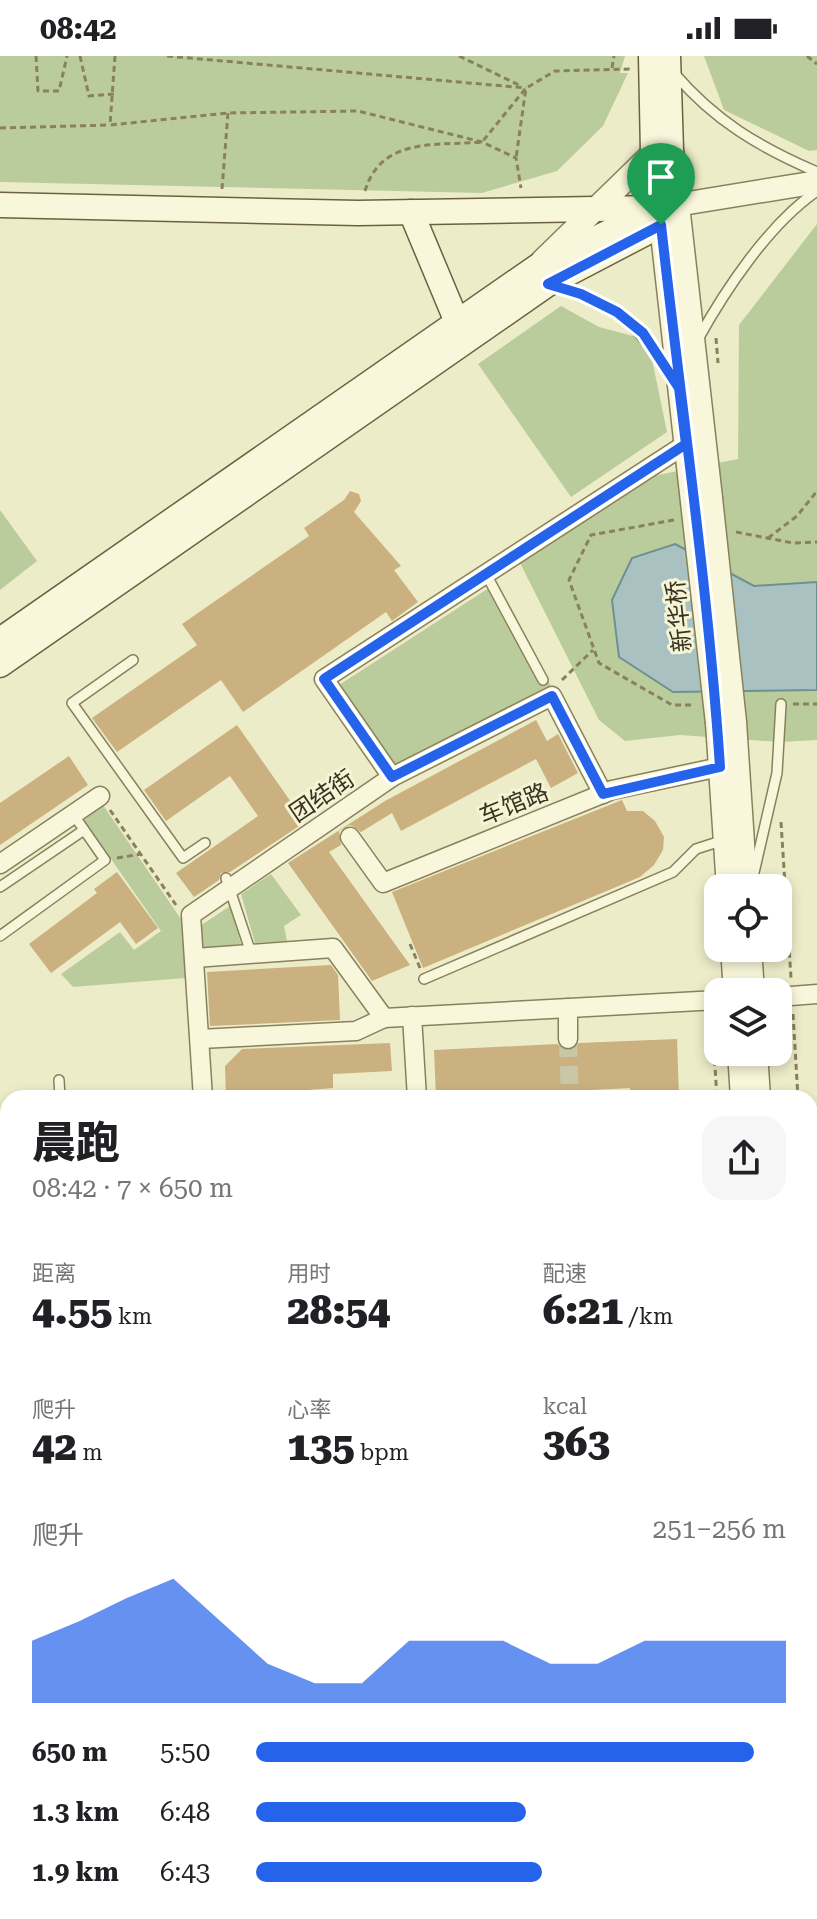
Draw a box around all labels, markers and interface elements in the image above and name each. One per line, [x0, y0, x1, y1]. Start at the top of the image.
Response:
text: 08:42 [40, 11, 117, 46]
pin [627, 143, 695, 225]
icon: arrive [639, 155, 683, 199]
street label: 新华桥 [661, 579, 697, 653]
street label: 团结街 [284, 764, 360, 828]
street label: 车馆路 [475, 778, 553, 830]
map controls [704, 874, 792, 1066]
button: locate [704, 874, 792, 962]
button: layers [704, 978, 792, 1066]
button: share [702, 1116, 786, 1200]
text: 晨跑 [32, 1117, 120, 1169]
text: 08:42 · 7 × 650 m [32, 1173, 233, 1203]
text: 距离 [32, 1261, 76, 1286]
text: 用时 [287, 1261, 331, 1286]
text: 配速 [543, 1261, 587, 1286]
text: 4.55 [32, 1287, 113, 1334]
text: 28:54 [287, 1287, 390, 1334]
text: 6:21 [543, 1287, 623, 1334]
text: km [113, 1304, 152, 1329]
text: /km [623, 1304, 673, 1329]
text: kcal [543, 1394, 587, 1419]
text: 爬升 [32, 1397, 76, 1422]
text: 心率 [287, 1397, 331, 1422]
text: 363 [543, 1419, 610, 1466]
text: 42 [32, 1423, 77, 1470]
text: 135 [287, 1423, 355, 1470]
text: m [77, 1440, 102, 1465]
text: bpm [355, 1440, 409, 1465]
text: 251–256 m [653, 1514, 786, 1544]
text: 爬升 [32, 1520, 84, 1550]
text: 650 m [32, 1737, 107, 1767]
text: 5:50 [160, 1737, 210, 1767]
text: 1.3 km [32, 1797, 119, 1827]
text: 6:48 [160, 1797, 210, 1827]
text: 1.9 km [32, 1857, 119, 1887]
text: 6:43 [160, 1857, 210, 1887]

